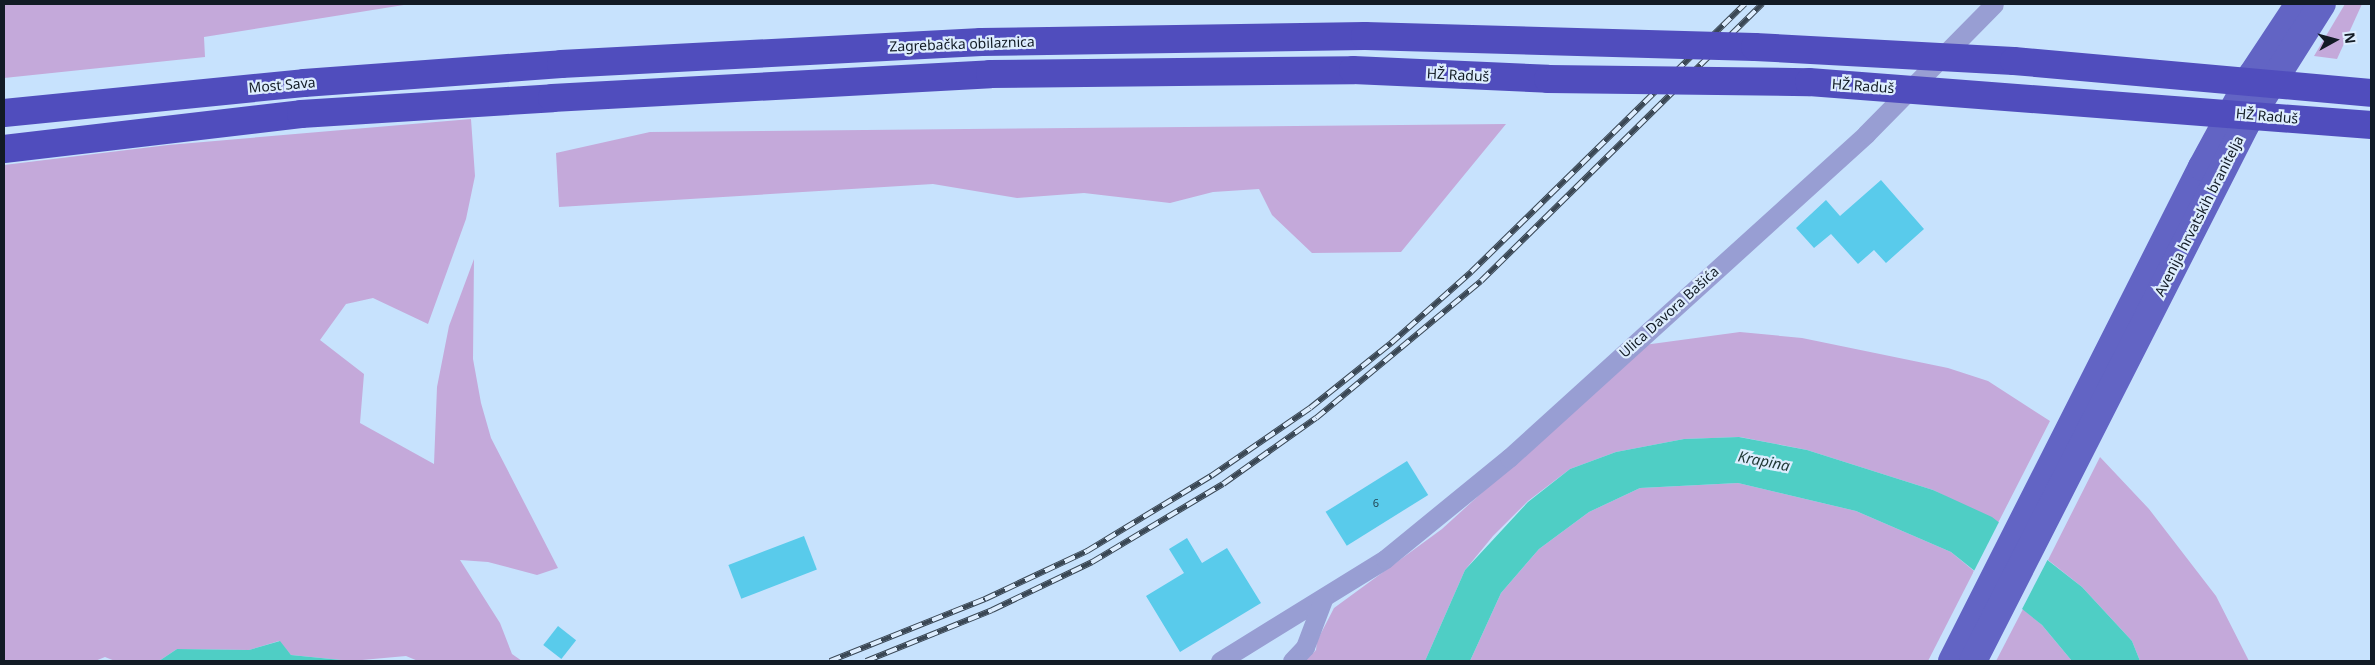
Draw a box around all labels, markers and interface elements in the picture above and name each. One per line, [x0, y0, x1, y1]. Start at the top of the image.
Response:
north arrow [2310, 15, 2360, 65]
text: N [2340, 31, 2361, 45]
street label: Zagrebačka obilaznica [889, 33, 1035, 55]
street label: HŽ Raduš [1426, 65, 1490, 85]
street label: Most Sava [248, 74, 316, 96]
street label: HŽ Raduš [1831, 75, 1895, 97]
street label: HŽ Raduš [2235, 105, 2299, 127]
street label: Avenija hrvatskih branitelja [2151, 133, 2247, 299]
street label: Ulica Davora Bašića [1616, 263, 1722, 361]
water label: Krapina [1737, 447, 1791, 475]
house number: 6 [1373, 496, 1379, 510]

